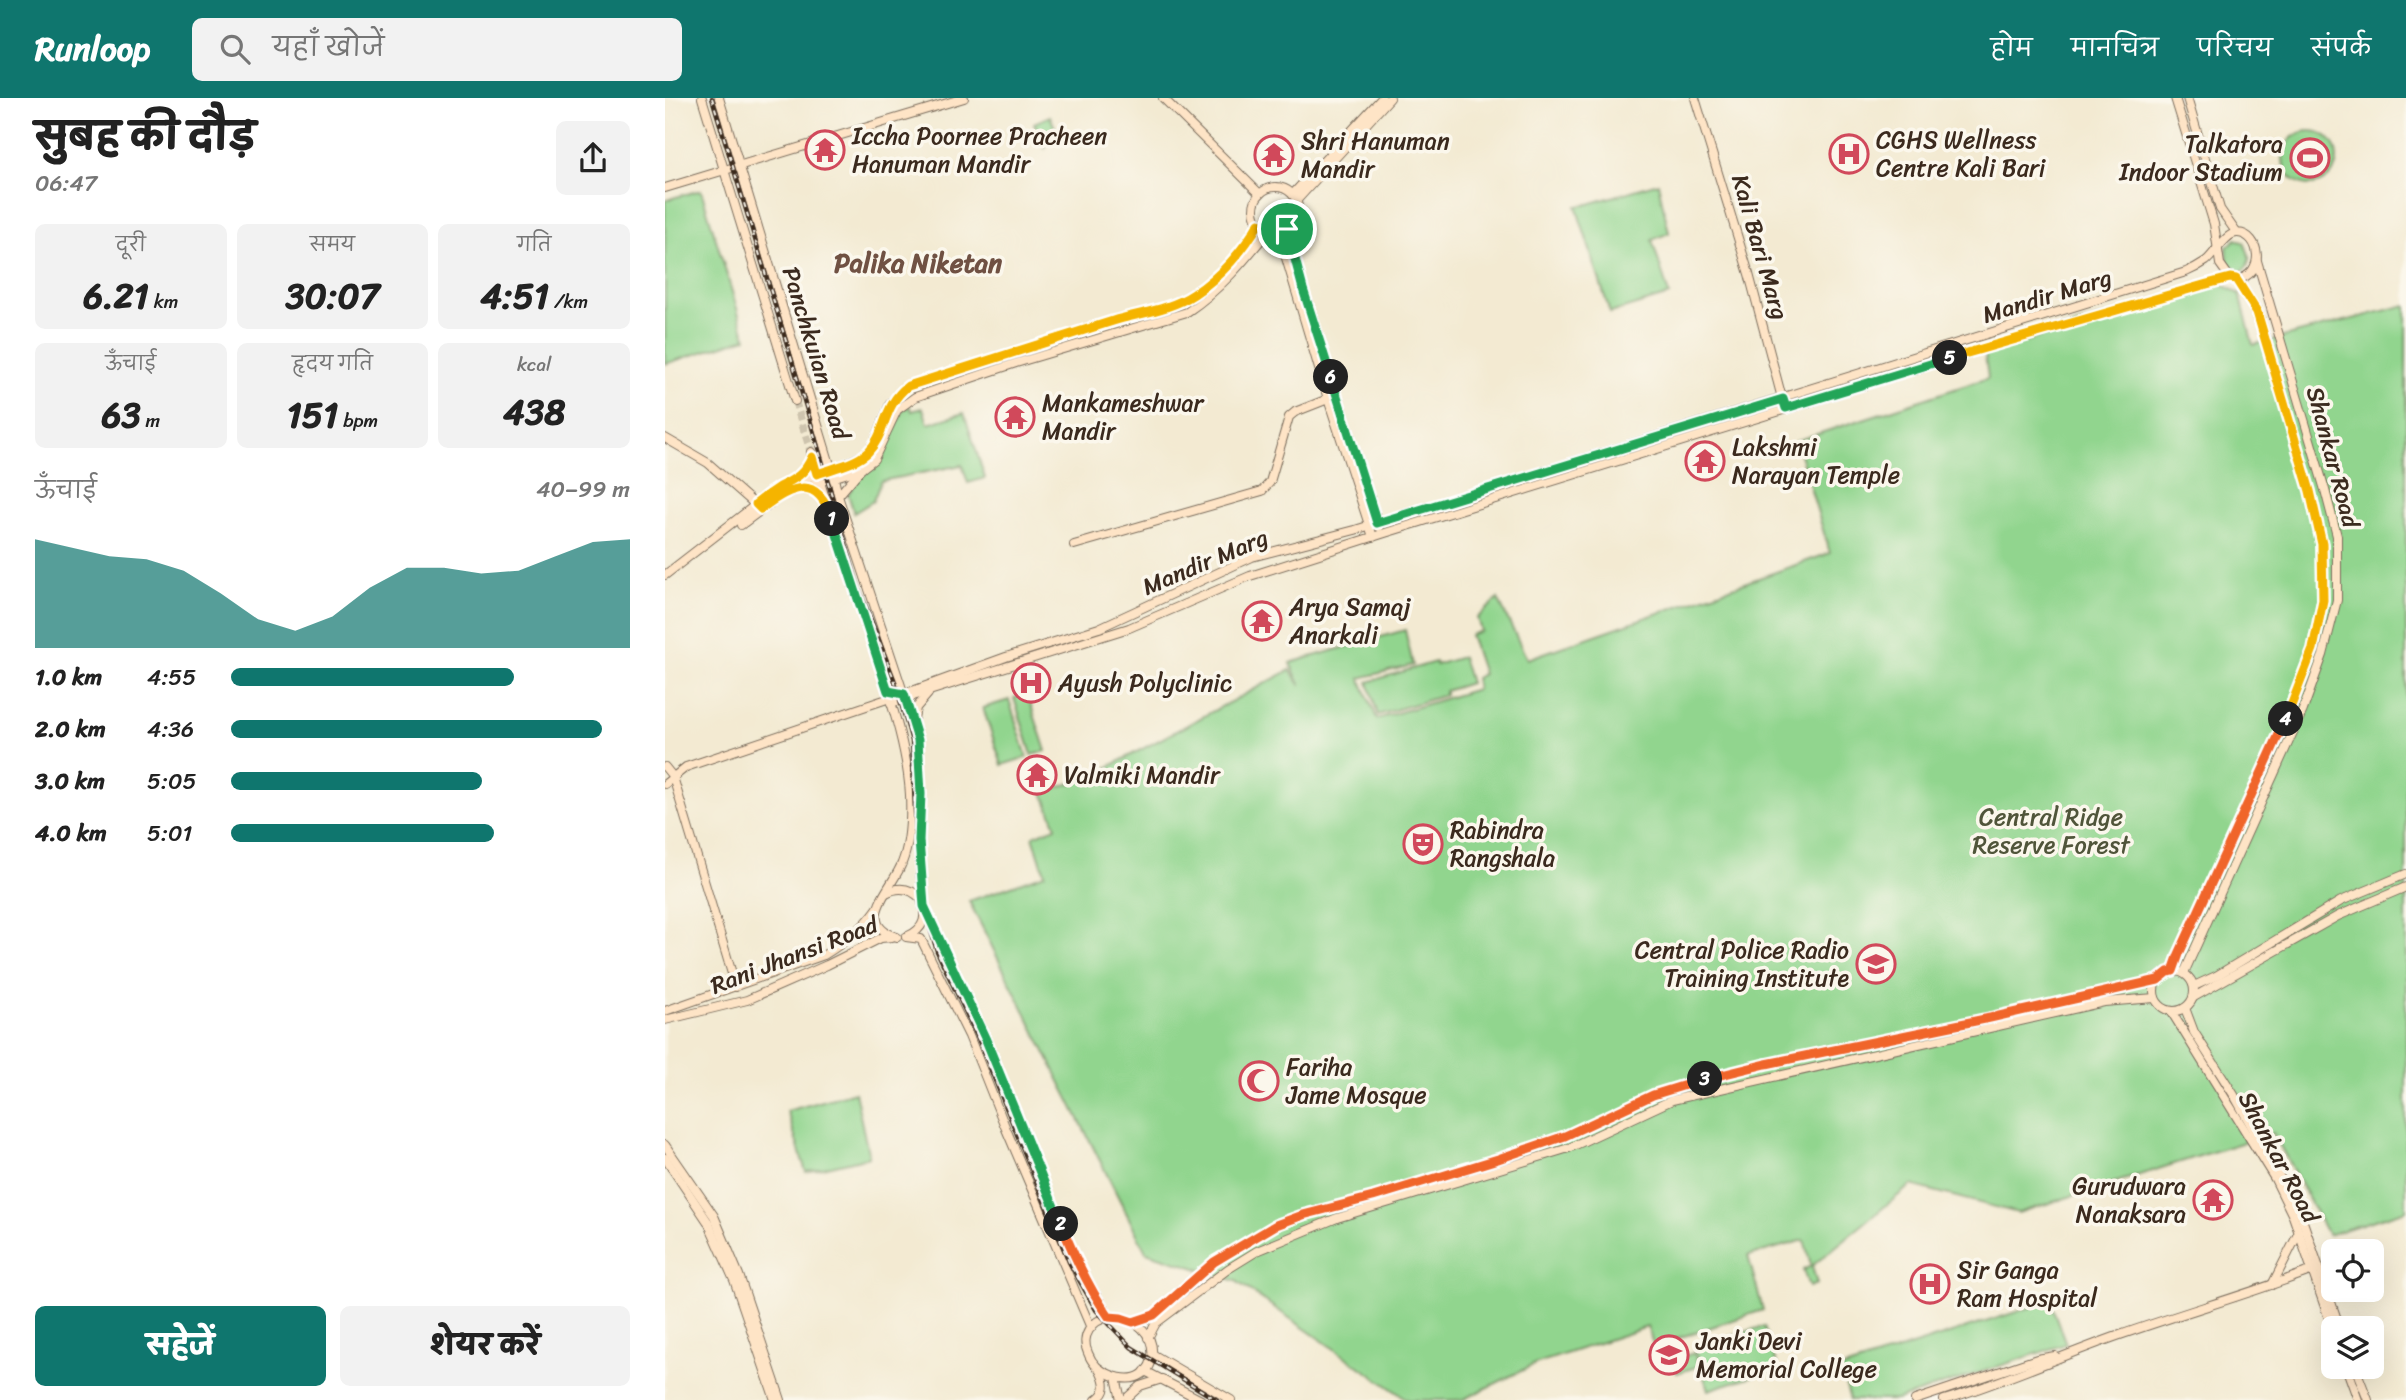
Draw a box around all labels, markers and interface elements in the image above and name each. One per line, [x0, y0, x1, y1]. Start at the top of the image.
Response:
search box [192, 18, 682, 81]
text: Runloop [35, 20, 150, 78]
text: यहाँ खोजें [272, 24, 384, 70]
text: होम [1990, 27, 2033, 69]
text: मानचित्र [2071, 27, 2159, 69]
text: परिचय [2197, 27, 2273, 69]
text: संपर्क [2311, 27, 2371, 69]
icon: search [216, 30, 254, 68]
text: सुबह की दौड़ [35, 103, 256, 170]
place label: Iccha Poornee Pracheen Hanuman Mandir [851, 115, 1107, 185]
place label: CGHS Wellness Centre Kali Bari [1876, 119, 2046, 189]
place label: Shri Hanuman Mandir [1301, 120, 1450, 190]
button: share [556, 121, 630, 195]
place label: Talkatora Indoor Stadium [2118, 123, 2283, 193]
temple icon: Iccha Poornee Pracheen Hanuman Mandir [804, 129, 846, 171]
hospital icon: CGHS Wellness Centre Kali Bari [1828, 133, 1870, 175]
temple icon: Shri Hanuman Mandir [1253, 134, 1295, 176]
sports icon: Talkatora Indoor Stadium [2289, 137, 2331, 179]
text: 06:47 [35, 163, 97, 204]
street label: Kali Bari Marg [1719, 169, 1801, 325]
pin [1257, 199, 1317, 259]
icon: arrive [1268, 210, 1306, 248]
text: दूरी [116, 228, 146, 261]
text: समय [310, 228, 355, 261]
text: गति [517, 228, 551, 261]
district label: Palika Niketan [834, 240, 1002, 286]
street label: Mandir Marg [1977, 256, 2117, 336]
street label: Panchkuian Road [770, 261, 863, 446]
text: 6.21 [83, 265, 149, 327]
text: 30:07 [285, 265, 380, 327]
text: 4:51 [480, 265, 549, 327]
text: km [149, 285, 178, 318]
text: /km [549, 285, 588, 318]
pin: 5 [1933, 341, 1967, 376]
text: 5 [1944, 341, 1955, 374]
text: ऊँचाई [105, 347, 156, 380]
text: हृदय गति [292, 347, 373, 380]
text: kcal [517, 348, 551, 381]
pin: 6 [1313, 360, 1349, 394]
text: 6 [1325, 360, 1336, 393]
text: 438 [503, 381, 565, 443]
place label: Mankameshwar Mandir [1042, 382, 1206, 452]
street label: Shankar Road [2294, 382, 2372, 534]
text: 63 [102, 384, 141, 446]
text: 151 [287, 384, 338, 446]
temple icon: Mankameshwar Mandir [994, 396, 1036, 438]
text: m [141, 404, 160, 437]
text: bpm [338, 404, 378, 437]
place label: Lakshmi Narayan Temple [1732, 426, 1900, 496]
temple icon: Lakshmi Narayan Temple [1684, 440, 1726, 482]
text: 40–99 m [536, 469, 630, 510]
text: ऊँचाई [35, 470, 97, 511]
pin: 1 [815, 502, 849, 536]
text: 1 [827, 502, 836, 535]
street label: Mandir Marg [1135, 517, 1275, 607]
place label: Arya Samaj Anarkali [1288, 586, 1411, 656]
temple icon: Arya Samaj Anarkali [1241, 600, 1283, 642]
text: 1.0 km [35, 657, 102, 698]
text: 4:55 [147, 657, 196, 698]
hospital icon: Ayush Polyclinic [1010, 662, 1052, 704]
place label: Ayush Polyclinic [1057, 662, 1232, 704]
pin: 4 [2269, 702, 2303, 736]
text: 4 [2280, 702, 2291, 735]
text: 2.0 km [35, 709, 106, 750]
text: 4:36 [147, 709, 194, 750]
temple icon: Valmiki Mandir [1016, 754, 1058, 796]
place label: Valmiki Mandir [1064, 754, 1221, 796]
text: 3.0 km [35, 761, 105, 802]
text: 5:05 [147, 761, 197, 802]
park label: Central Ridge Reserve Forest [1972, 796, 2131, 866]
place label: Rabindra Rangshala [1450, 809, 1555, 879]
text: 4.0 km [35, 813, 107, 854]
text: 5:01 [147, 813, 192, 854]
theatre icon: Rabindra Rangshala [1402, 823, 1444, 865]
street label: Rani Jhansi Road [704, 903, 885, 1006]
place label: Central Police Radio Training Institute [1635, 929, 1849, 999]
school or university icon: Central Police Radio Training Institute [1855, 943, 1897, 985]
place label: Fariha Jame Mosque [1285, 1046, 1427, 1116]
mosque icon: Fariha Jame Mosque [1238, 1060, 1280, 1102]
pin: 3 [1688, 1062, 1723, 1096]
text: 3 [1699, 1062, 1710, 1095]
street label: Shankar Road [2227, 1083, 2332, 1232]
place label: Gurudwara Nanaksara [2072, 1165, 2186, 1235]
temple icon: Gurudwara Nanaksara [2192, 1179, 2234, 1221]
pin: 2 [1043, 1206, 1079, 1242]
text: 2 [1055, 1207, 1066, 1240]
map controls [2321, 1239, 2384, 1379]
button: locate [2321, 1239, 2384, 1302]
place label: Sir Ganga Ram Hospital [1957, 1249, 2098, 1319]
hospital icon: Sir Ganga Ram Hospital [1909, 1263, 1951, 1305]
button: सहेजें [35, 1306, 326, 1386]
button: शेयर करें [340, 1306, 630, 1386]
button: layers [2321, 1316, 2384, 1379]
place label: Janki Devi Memorial College [1695, 1320, 1877, 1390]
school or university icon: Janki Devi Memorial College [1648, 1334, 1690, 1376]

